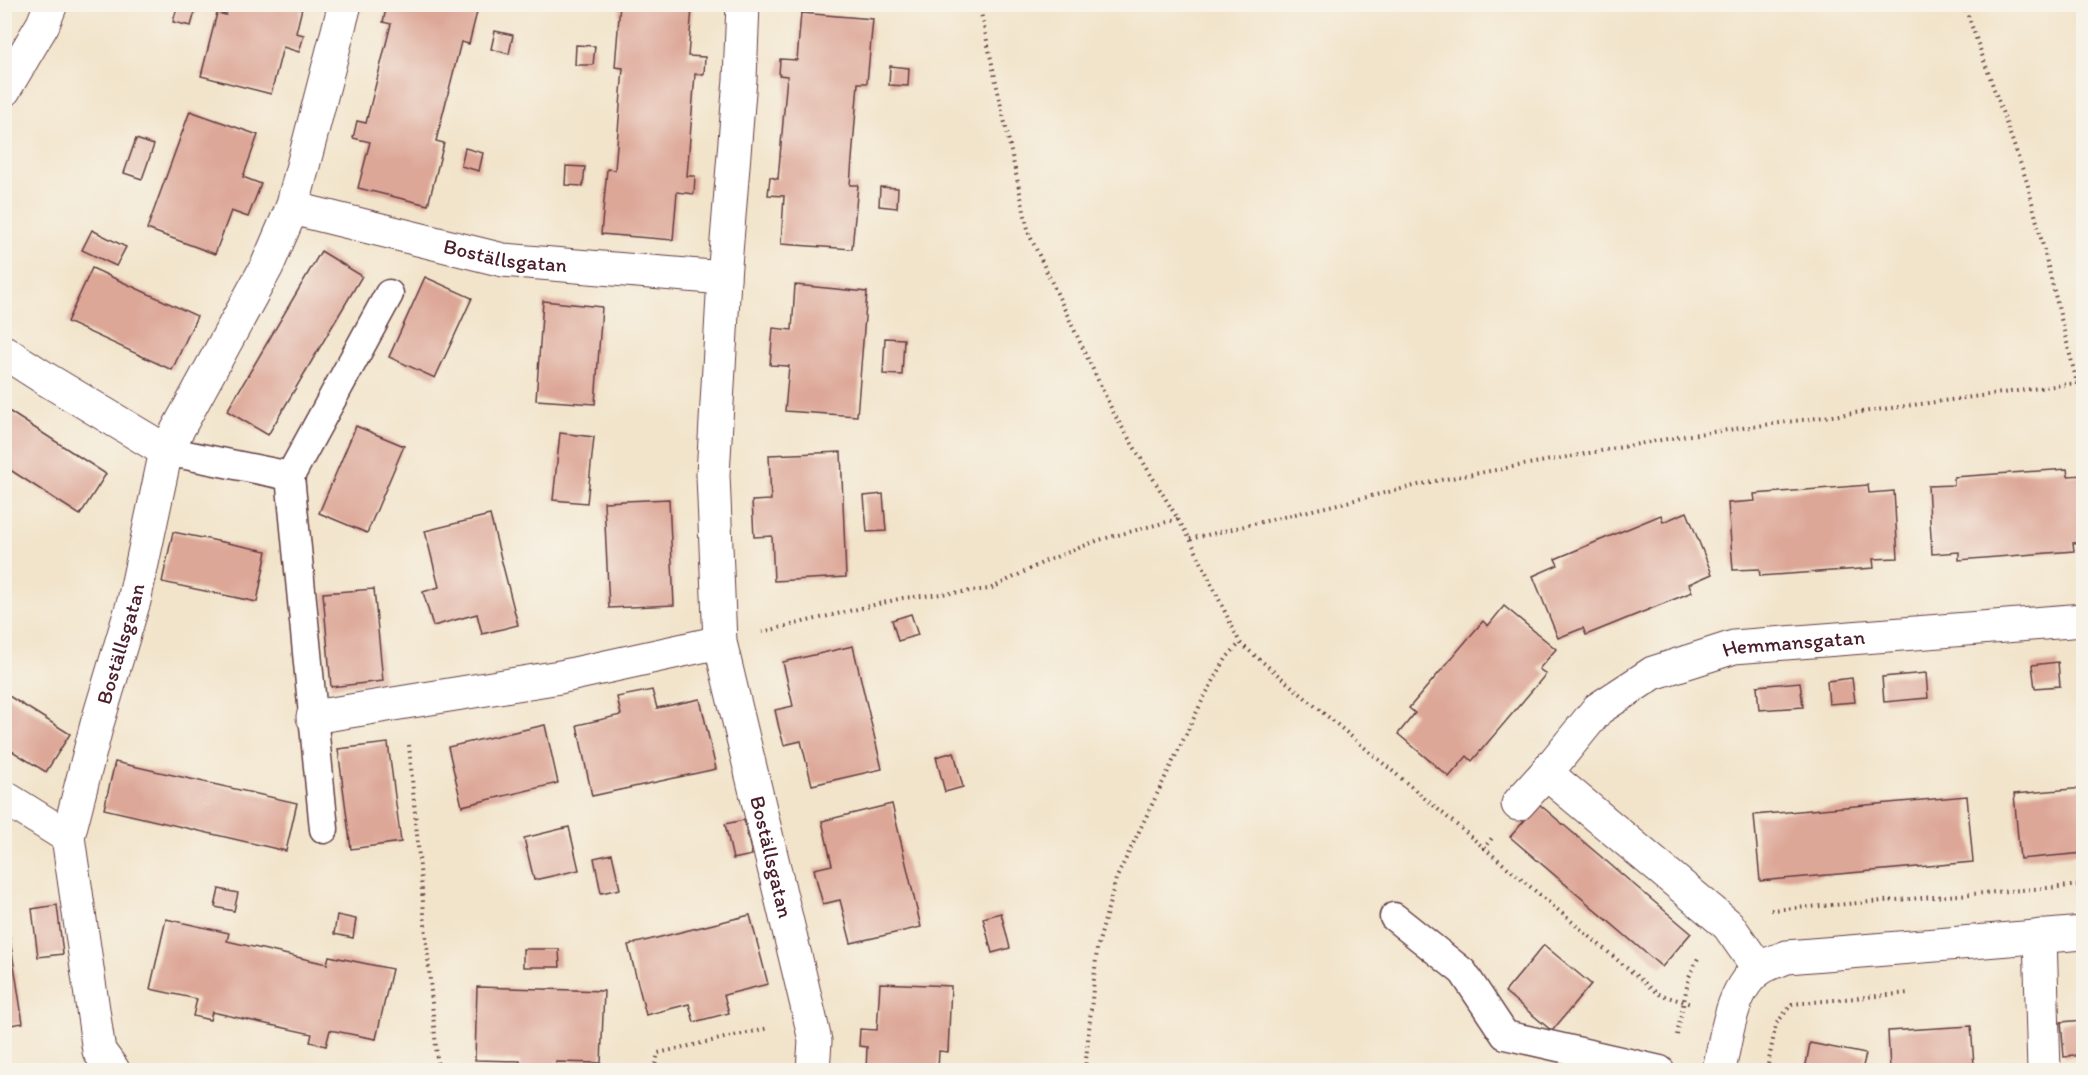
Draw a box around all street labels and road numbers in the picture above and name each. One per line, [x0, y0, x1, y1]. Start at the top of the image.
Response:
street label: Boställsgatan [441, 233, 568, 277]
street label: Boställsgatan [91, 581, 149, 707]
street label: Hemmansgatan [1719, 624, 1866, 662]
street label: Boställsgatan [745, 793, 799, 920]

